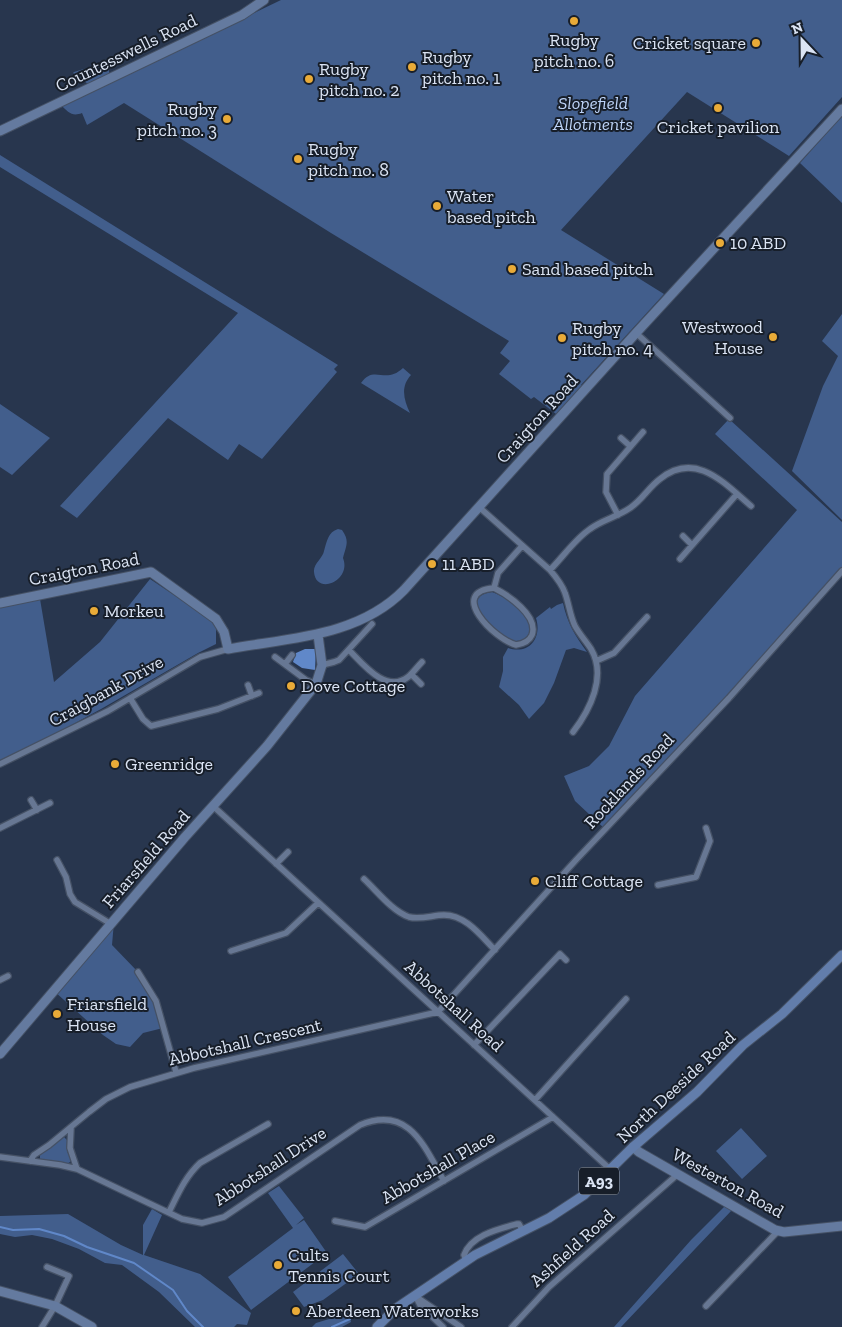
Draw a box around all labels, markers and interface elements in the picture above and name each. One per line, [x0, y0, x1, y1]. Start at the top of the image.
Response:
street label: Countesswells Road [52, 9, 200, 97]
marker: Rugby pitch no. 6 [568, 15, 580, 27]
north arrow [777, 15, 827, 65]
text: N [789, 18, 806, 38]
place label: Rugby pitch no. 6 [534, 29, 614, 72]
place label: Cricket square [633, 32, 746, 54]
marker: Cricket square [750, 37, 762, 49]
place label: Rugby pitch no. 1 [422, 46, 500, 89]
place label: Rugby pitch no. 2 [319, 58, 399, 101]
marker: Rugby pitch no. 1 [406, 61, 418, 73]
marker: Rugby pitch no. 2 [303, 73, 315, 85]
park label: Slopefield Allotments [552, 92, 633, 135]
place label: Rugby pitch no. 3 [137, 98, 218, 141]
marker: Cricket pavilion [712, 102, 724, 114]
marker: Rugby pitch no. 3 [221, 113, 233, 125]
place label: Cricket pavilion [657, 116, 780, 138]
place label: Rugby pitch no. 8 [308, 138, 389, 181]
marker: Rugby pitch no. 8 [292, 153, 304, 165]
place label: Water based pitch [446, 185, 536, 228]
marker: Water based pitch [431, 200, 443, 212]
place label: 10 ABD [730, 232, 786, 254]
marker: 10 ABD [714, 237, 726, 249]
place label: Sand based pitch [522, 258, 653, 280]
marker: Sand based pitch [506, 263, 518, 275]
place label: Westwood House [682, 316, 763, 359]
place label: Rugby pitch no. 4 [572, 317, 653, 360]
marker: Westwood House [767, 331, 779, 343]
marker: Rugby pitch no. 4 [556, 332, 568, 344]
street label: Craigton Road [491, 370, 583, 468]
street label: Craigton Road [27, 548, 141, 590]
place label: 11 ABD [442, 553, 495, 575]
marker: 11 ABD [426, 558, 438, 570]
place label: Morkeu [104, 600, 164, 622]
marker: Morkeu [88, 605, 100, 617]
street label: Craigbank Drive [45, 651, 167, 731]
place label: Dove Cottage [301, 675, 405, 697]
marker: Dove Cottage [285, 680, 297, 692]
street label: Rocklands Road [579, 729, 679, 833]
place label: Greenridge [125, 753, 213, 775]
marker: Greenridge [109, 758, 121, 770]
street label: Friarsfield Road [97, 805, 195, 913]
place label: Cliff Cottage [545, 870, 643, 892]
marker: Cliff Cottage [529, 875, 541, 887]
street label: Abbotshall Road [400, 956, 508, 1056]
place label: Friarsfield House [67, 993, 147, 1036]
marker: Friarsfield House [51, 1008, 63, 1020]
street label: Abbotshall Crescent [166, 1014, 324, 1070]
street label: North Deeside Road [612, 1026, 740, 1148]
street label: Abbotshall Drive [210, 1122, 330, 1210]
street label: Abbotshall Place [377, 1126, 499, 1208]
street label: Westerton Road [668, 1143, 788, 1223]
road number: A93 [579, 1168, 619, 1194]
street label: Ashfield Road [525, 1204, 619, 1292]
place label: Cults Tennis Court [288, 1244, 390, 1287]
marker: Cults Tennis Court [272, 1259, 284, 1271]
place label: Aberdeen Waterworks [306, 1300, 479, 1322]
marker: Aberdeen Waterworks [290, 1305, 302, 1317]

